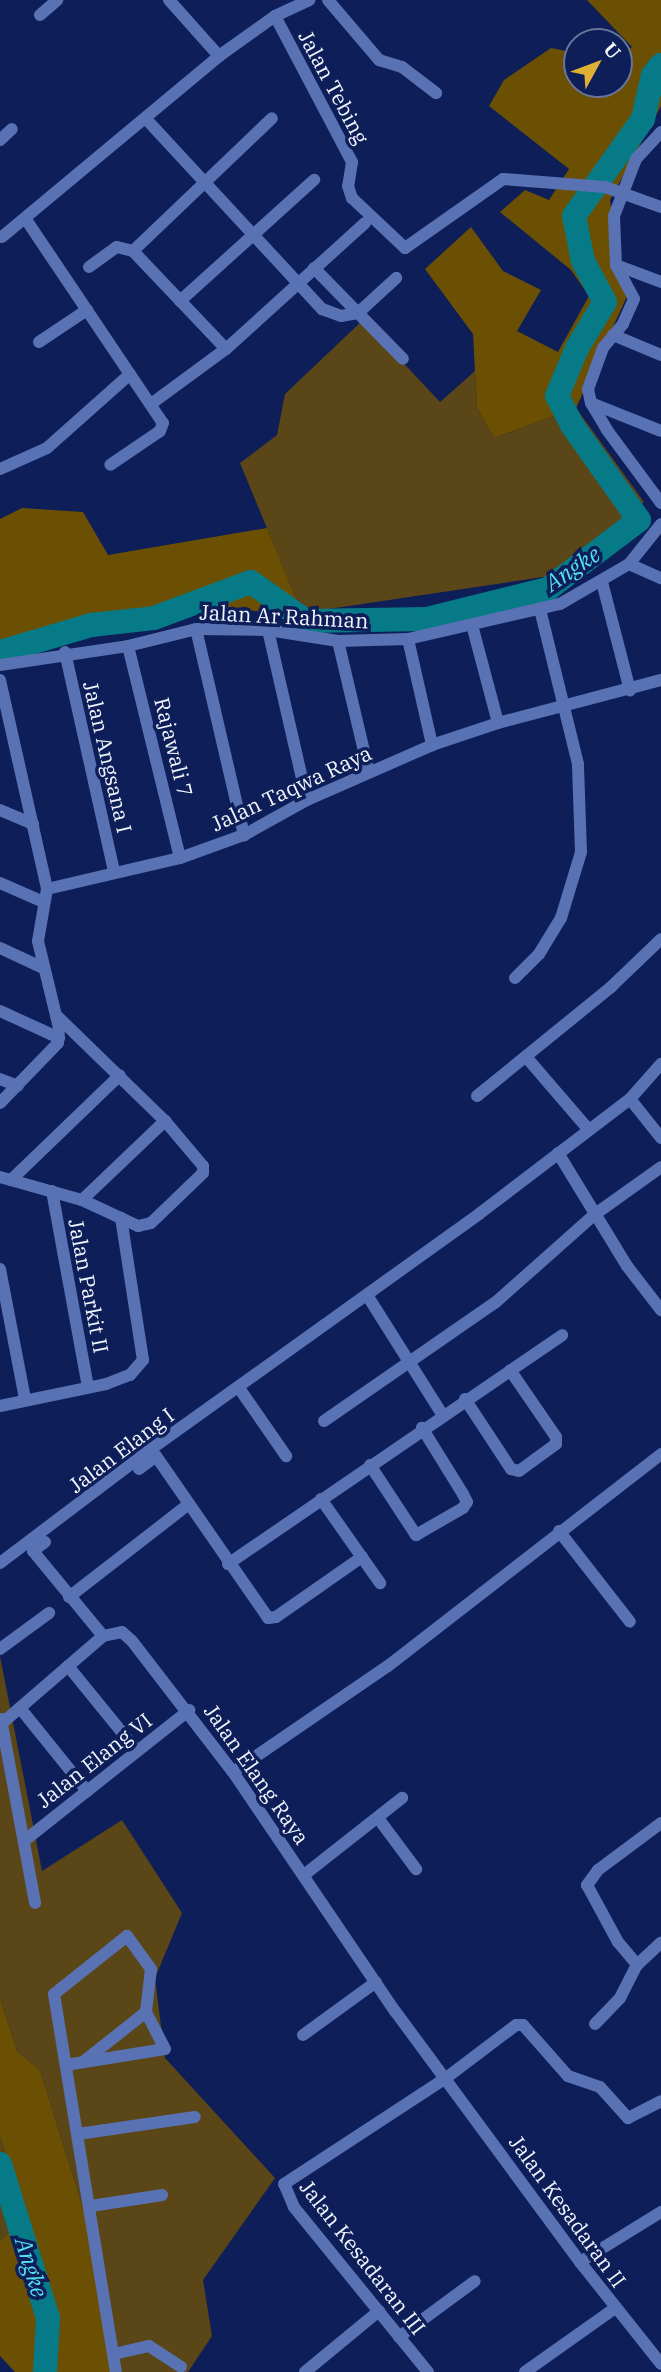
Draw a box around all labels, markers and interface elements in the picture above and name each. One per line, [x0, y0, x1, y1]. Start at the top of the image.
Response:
street label: Jalan Tebing [294, 26, 374, 148]
north arrow [563, 28, 633, 98]
text: U [598, 37, 626, 64]
water label: Angke [539, 539, 605, 597]
street label: Jalan Ar Rahman [199, 599, 369, 633]
street label: Jalan Angsana I [78, 679, 138, 835]
street label: Rajawali 7 [150, 695, 198, 799]
street label: Jalan Taqwa Raya [207, 740, 375, 836]
street label: Jalan Parkit II [64, 1217, 114, 1355]
street label: Jalan Elang I [63, 1402, 179, 1498]
street label: Jalan Elang Raya [199, 1699, 315, 1849]
street label: Jalan Elang VI [31, 1707, 157, 1813]
street label: Jalan Kesadaran II [504, 2130, 632, 2292]
street label: Jalan Kesadaran III [295, 2175, 431, 2339]
water label: Angke [10, 2234, 54, 2300]

